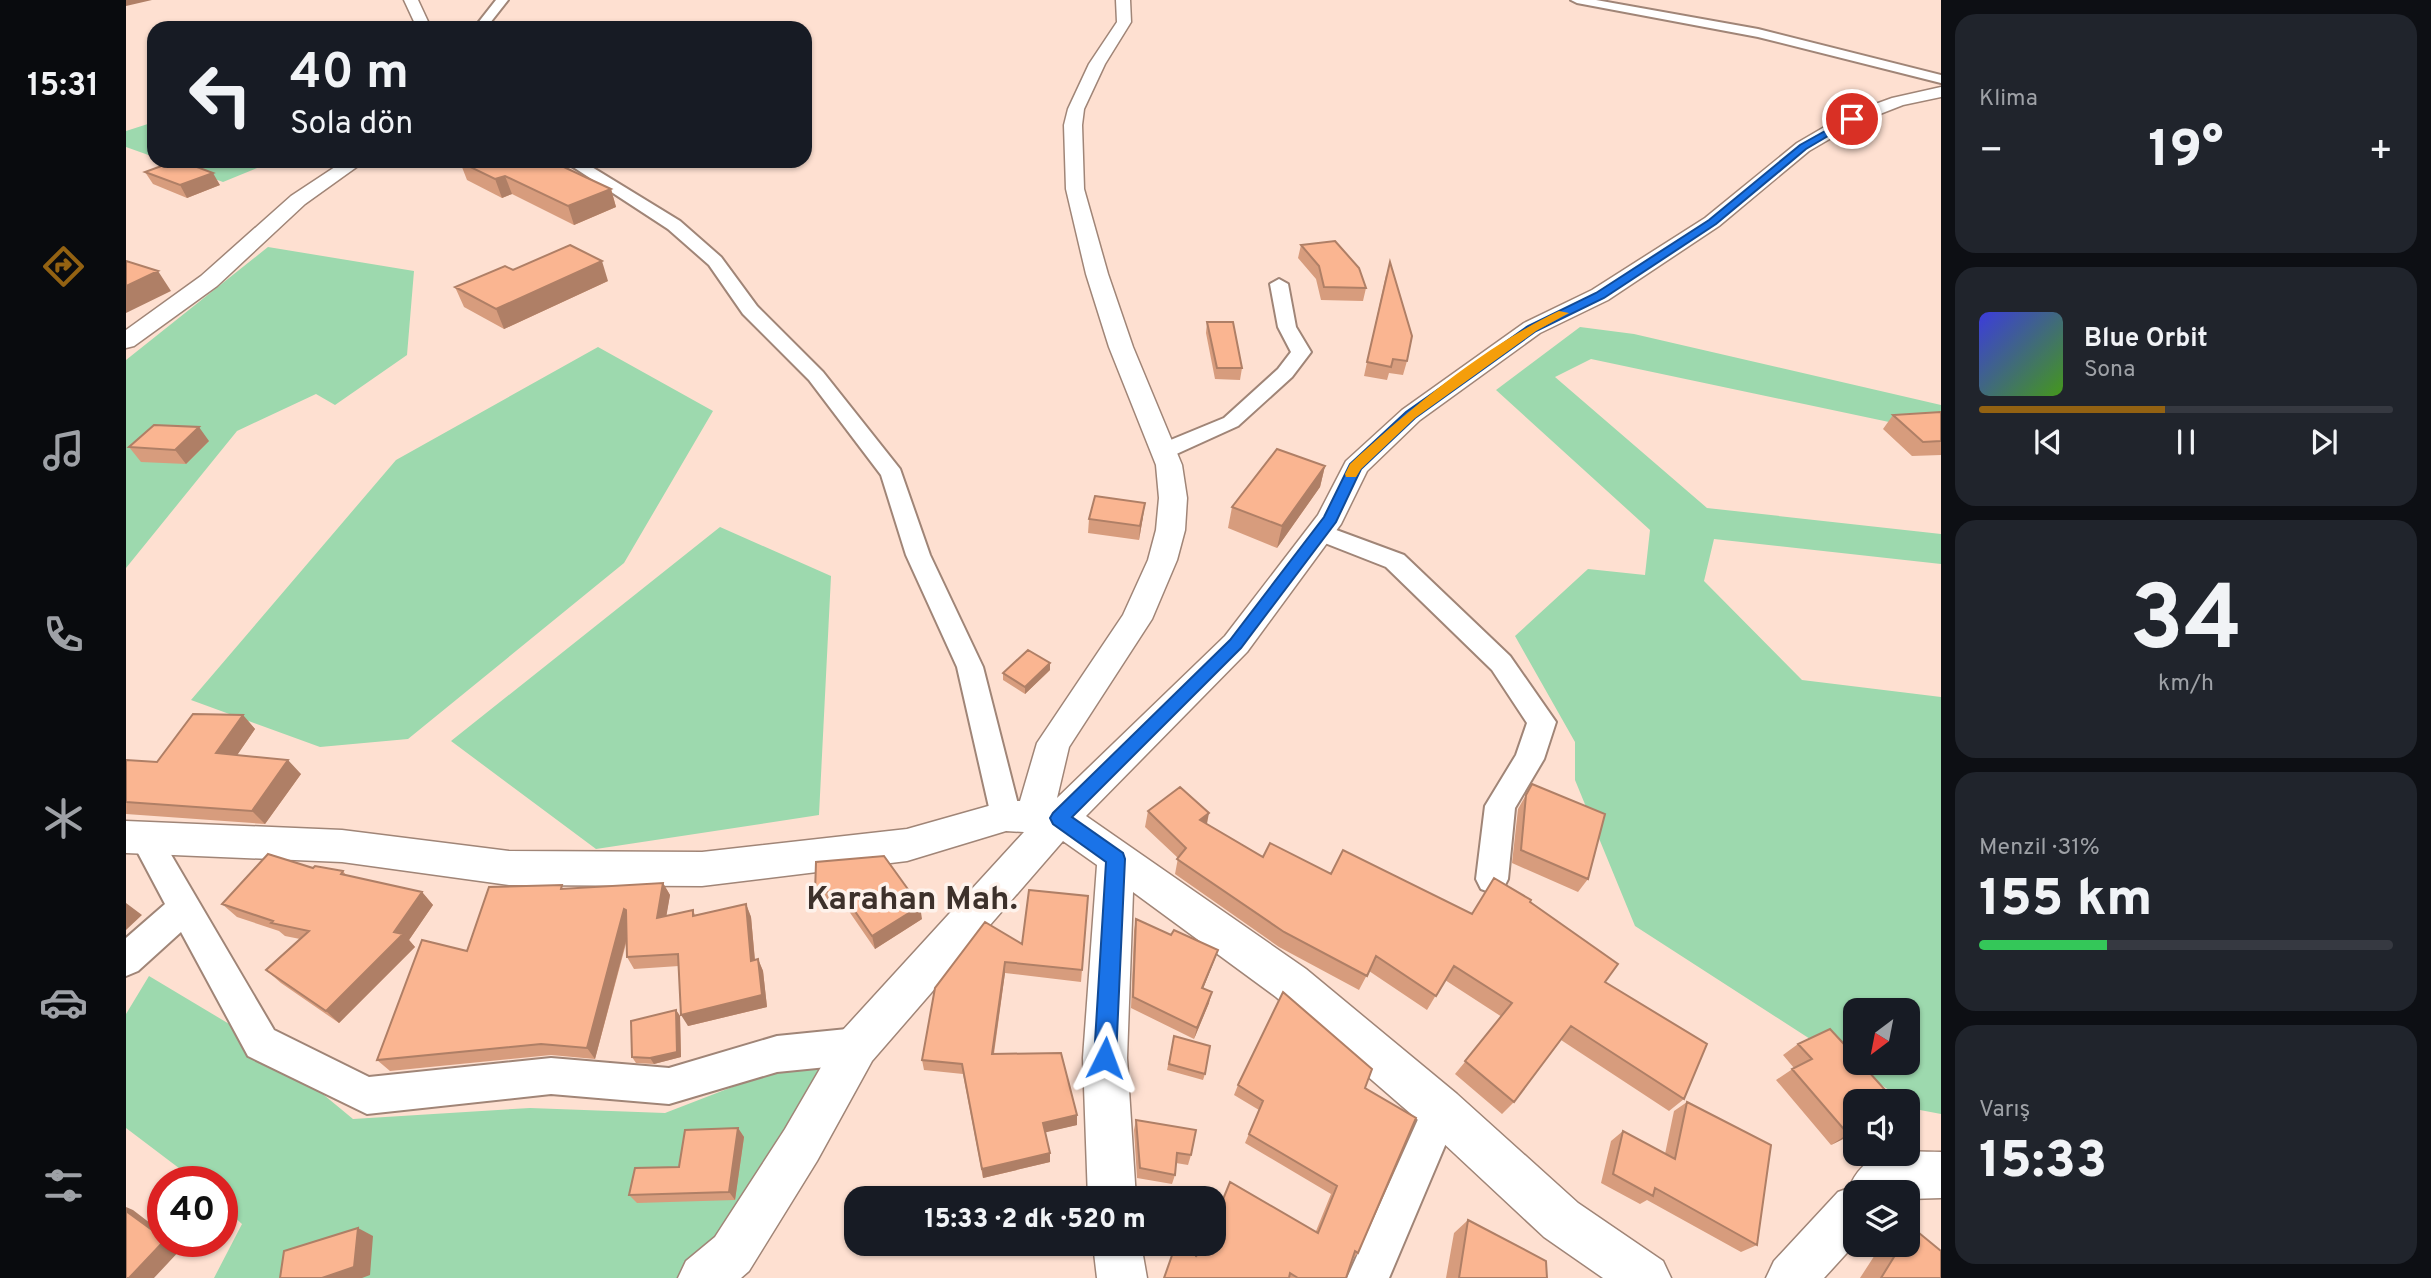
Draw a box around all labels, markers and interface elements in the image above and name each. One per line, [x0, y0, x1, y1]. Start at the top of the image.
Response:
text: 40 m [290, 44, 409, 106]
icon: left [175, 49, 266, 140]
text: 15:31 [27, 67, 99, 107]
text: Klima [1979, 85, 2038, 114]
pin [1822, 89, 1882, 149]
icon: arrive [1833, 100, 1871, 138]
text: Sola dön [290, 105, 413, 145]
text: 19° [2148, 119, 2224, 185]
text: − [1979, 128, 2004, 177]
text: + [2368, 128, 2393, 177]
icon: directions [39, 242, 88, 291]
text: Blue Orbit [2084, 323, 2208, 356]
text: Sona [2084, 356, 2135, 385]
icon: previous [2029, 423, 2067, 461]
icon: pause [2167, 423, 2205, 461]
icon: next [2305, 423, 2343, 461]
icon: music [39, 426, 88, 475]
text: 34 [2129, 567, 2243, 682]
icon: phone [39, 610, 88, 659]
text: km/h [2158, 670, 2214, 699]
icon: climate [39, 794, 88, 843]
text: Menzil · 31% [1979, 834, 2100, 863]
text: 155 km [1979, 868, 2152, 934]
district label: Karahan Mah. [806, 880, 1018, 922]
icon: car [39, 978, 88, 1027]
north arrow [1843, 998, 1920, 1074]
map controls [1843, 998, 1920, 1257]
position arrow [1068, 1021, 1142, 1095]
button: sound [1843, 1089, 1920, 1166]
text: Varış [1979, 1096, 2030, 1125]
text: 15:33 [1979, 1130, 2107, 1196]
icon: filters [39, 1161, 88, 1210]
speed limit sign: 40 [147, 1166, 238, 1257]
button: layers [1843, 1180, 1920, 1257]
text: 15:33 · 2 dk · 520 m [924, 1204, 1146, 1237]

